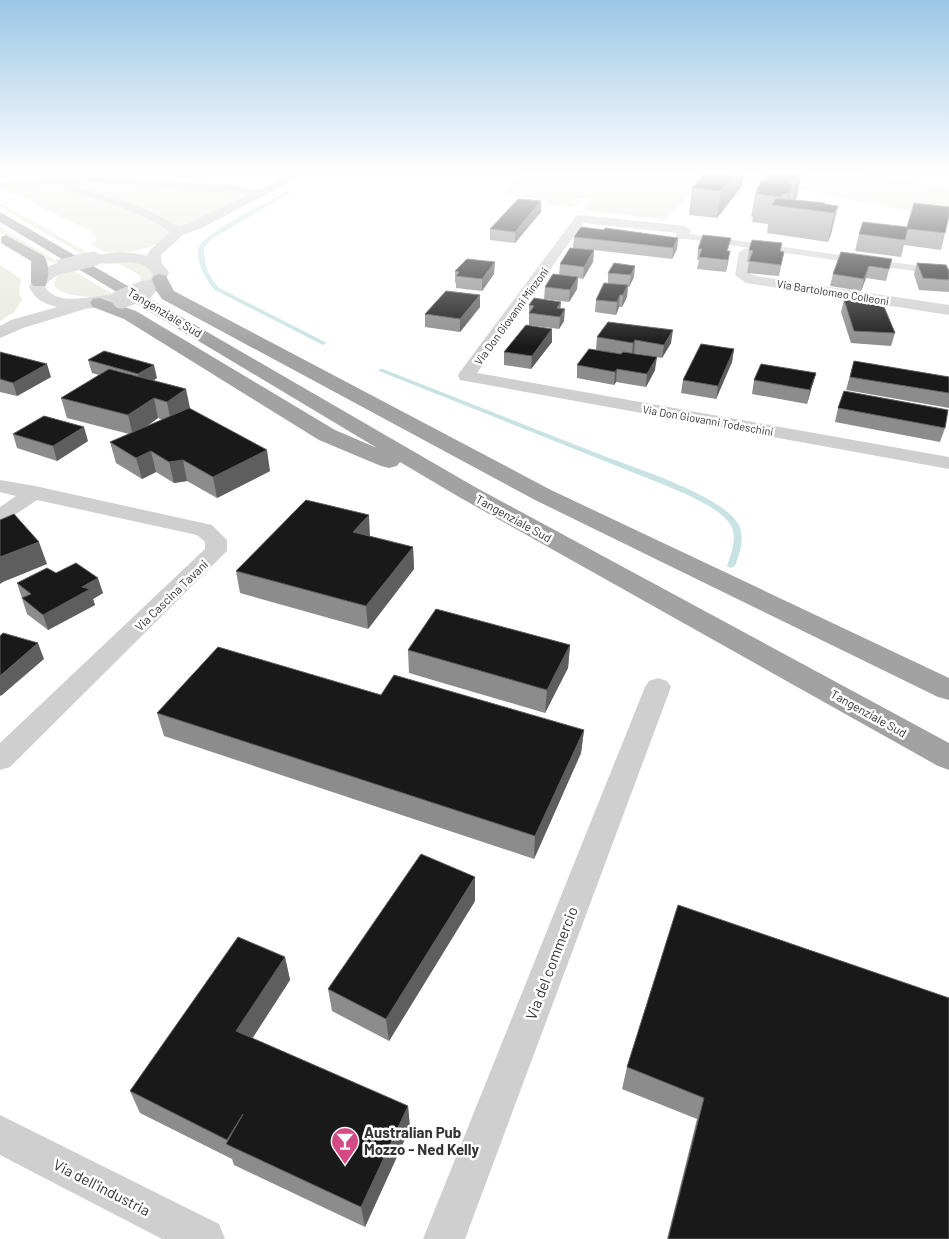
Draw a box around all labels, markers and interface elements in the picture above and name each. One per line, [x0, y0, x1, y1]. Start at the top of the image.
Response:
street label: Via Don Giovanni Minzoni [471, 265, 551, 367]
street label: Via Bartolomeo Colleoni [776, 277, 890, 307]
street label: Tangenziale Sud [125, 284, 205, 340]
street label: Via Don Giovanni Todeschini [642, 402, 775, 438]
street label: Tangenziale Sud [474, 491, 554, 545]
street label: Via Cascina Tavani [132, 557, 210, 633]
street label: Tangenziale Sud [829, 686, 909, 740]
street label: Via del commercio [521, 904, 581, 1022]
place label: Australian Pub Mozzo - Ned Kelly [364, 1123, 479, 1158]
bar icon: Australian Pub Mozzo - Ned Kelly [330, 1126, 360, 1165]
street label: Via dell'industria [51, 1155, 153, 1219]

